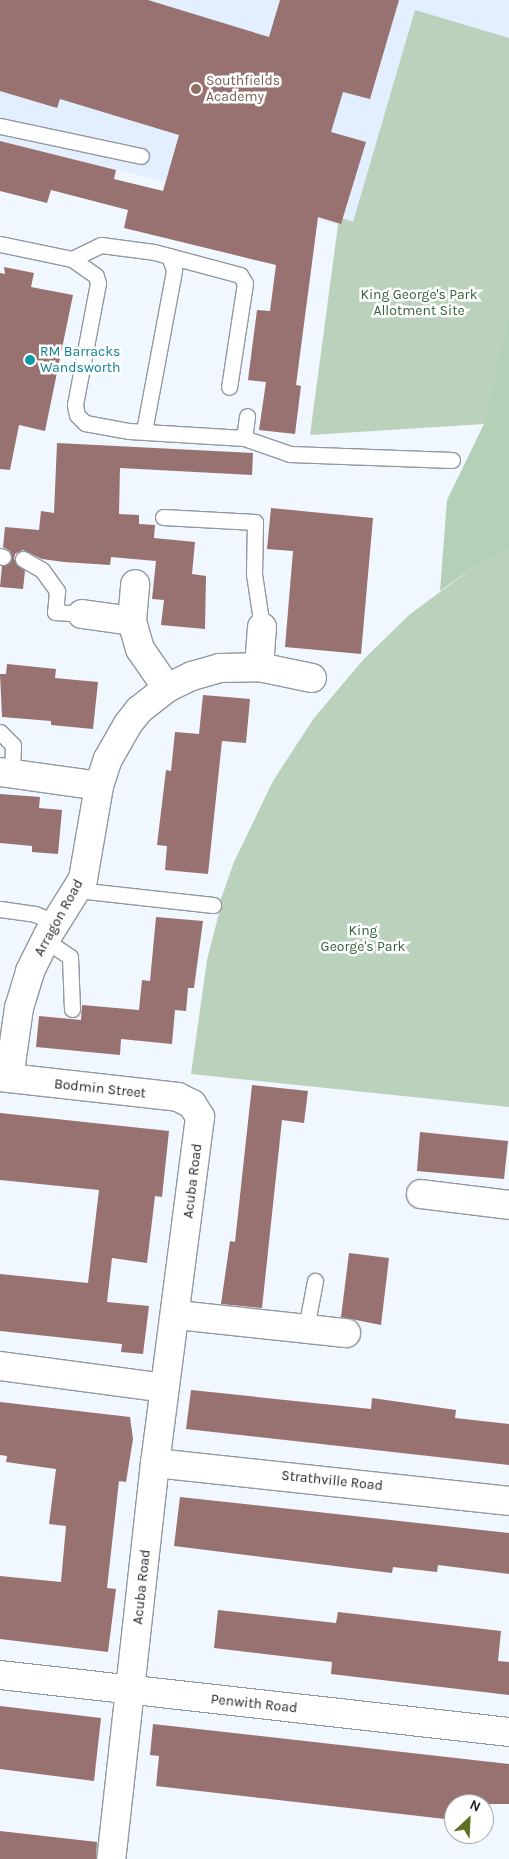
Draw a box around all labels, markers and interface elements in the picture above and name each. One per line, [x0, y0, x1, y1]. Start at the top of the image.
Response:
place label: Southfields Academy [206, 73, 280, 105]
marker: Southfields Academy [190, 83, 202, 95]
park label: King George's Park Allotment Site [360, 287, 478, 320]
place label: RM Barracks Wandsworth [40, 344, 120, 377]
marker: RM Barracks Wandsworth [24, 354, 36, 366]
street label: Arragon Road [31, 877, 87, 959]
park label: King George's Park [321, 923, 405, 956]
street label: Bodmin Street [53, 1076, 147, 1102]
street label: Acuba Road [180, 1143, 206, 1219]
street label: Strathville Road [280, 1467, 384, 1495]
street label: Acuba Road [130, 1549, 154, 1625]
street label: Penwith Road [210, 1691, 298, 1717]
north arrow [444, 1794, 494, 1844]
text: N [467, 1796, 483, 1816]

